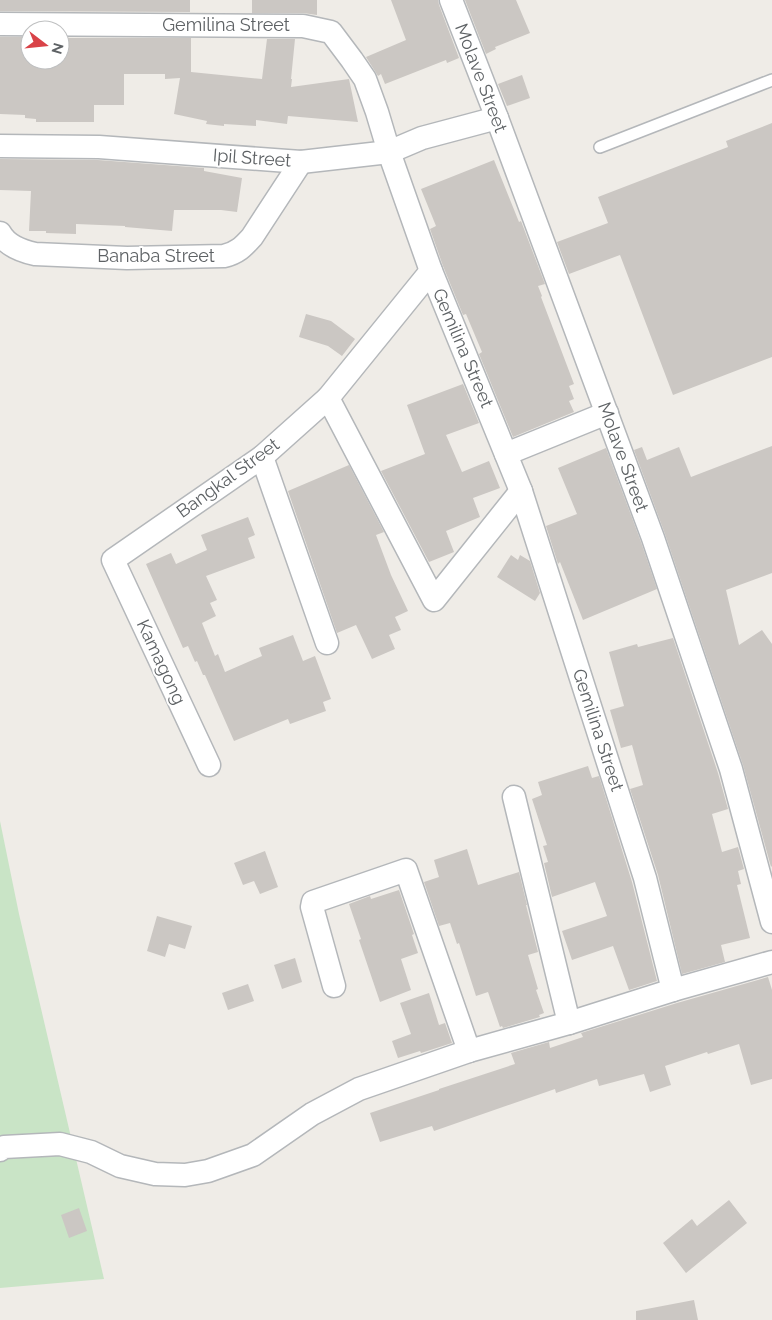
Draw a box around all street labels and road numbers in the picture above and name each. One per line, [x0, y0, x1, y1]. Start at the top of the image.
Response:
street label: Gemilina Street [162, 14, 290, 35]
street label: Molave Street [451, 20, 512, 135]
street label: Ipil Street [212, 144, 292, 171]
street label: Banaba Street [97, 245, 215, 266]
street label: Gemilina Street [429, 285, 498, 411]
street label: Molave Street [594, 399, 653, 514]
street label: Bangkal Street [172, 433, 283, 522]
street label: Kamagong [133, 616, 190, 708]
street label: Gemilina Street [569, 666, 628, 794]

